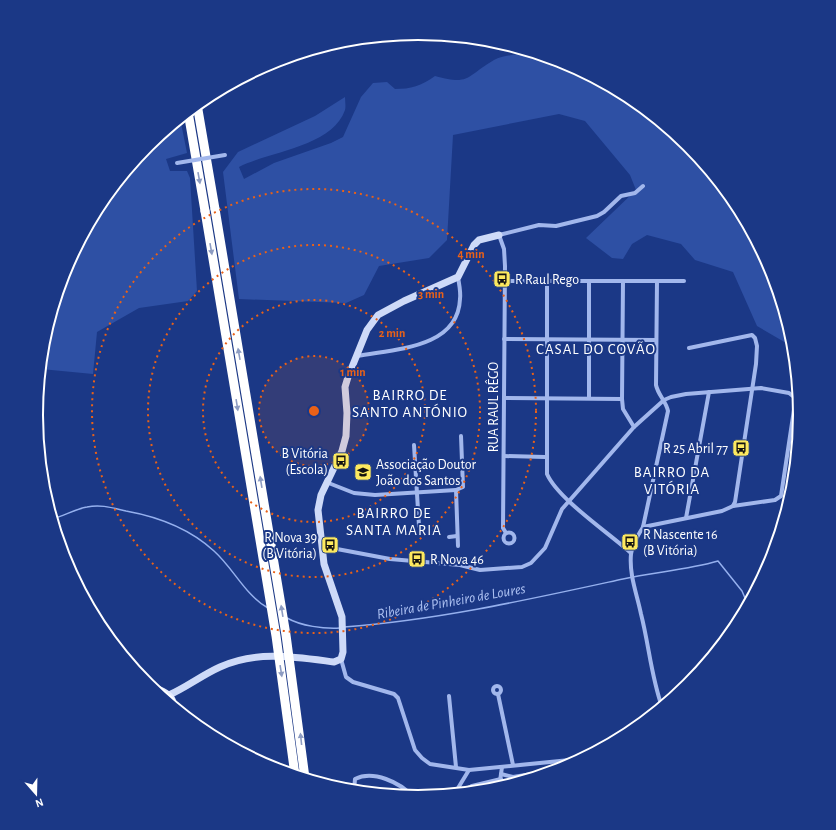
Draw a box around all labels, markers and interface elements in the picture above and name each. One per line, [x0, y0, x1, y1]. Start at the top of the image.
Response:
one-way arrow [197, 172, 203, 184]
one-way arrow [209, 243, 215, 255]
text: 4 min [457, 248, 485, 260]
bus stop icon: R Raul Rego [492, 269, 512, 289]
place label: R Raul Rego [515, 273, 579, 287]
text: 3 min [418, 288, 444, 300]
text: 2 min [379, 327, 405, 339]
district label: CASAL DO COVÃO [536, 341, 656, 357]
one-way arrow [236, 348, 242, 360]
street label: RUA RAUL RÊGO [485, 362, 501, 452]
text: 1 min [340, 366, 366, 378]
district label: BAIRRO DE SANTO ANTÓNIO [352, 388, 468, 420]
one-way arrow [235, 399, 241, 411]
centre of rings [307, 404, 321, 418]
bus stop icon: R 25 Abril 77 [731, 438, 751, 458]
place label: R 25 Abril 77 [663, 442, 728, 456]
place label: B Vitória (Escola) [282, 447, 329, 477]
bus stop icon: B Vitória (Escola) [331, 451, 351, 471]
place label: Associação Doutor João dos Santos [376, 458, 477, 488]
school or university icon: Associação Doutor João dos Santos [353, 462, 373, 482]
district label: BAIRRO DA VITÓRIA [634, 465, 710, 497]
one-way arrow [258, 476, 264, 488]
district label: BAIRRO DE SANTA MARIA [346, 506, 442, 538]
place label: R Nascente 16 (B Vitória) [643, 528, 718, 558]
place label: R Nova 39 (B Vitória) [262, 531, 317, 561]
bus stop icon: R Nascente 16 (B Vitória) [620, 532, 640, 552]
bus stop icon: R Nova 39 (B Vitória) [320, 535, 340, 555]
bus stop icon: R Nova 46 [407, 549, 427, 569]
place label: R Nova 46 [430, 553, 484, 567]
water label: Ribeira de Pinheiro de Loures [376, 581, 527, 622]
one-way arrow [279, 604, 285, 617]
one-way arrow [278, 665, 284, 677]
one-way arrow [297, 733, 304, 745]
north arrow [16, 774, 56, 814]
text: N [34, 796, 45, 809]

